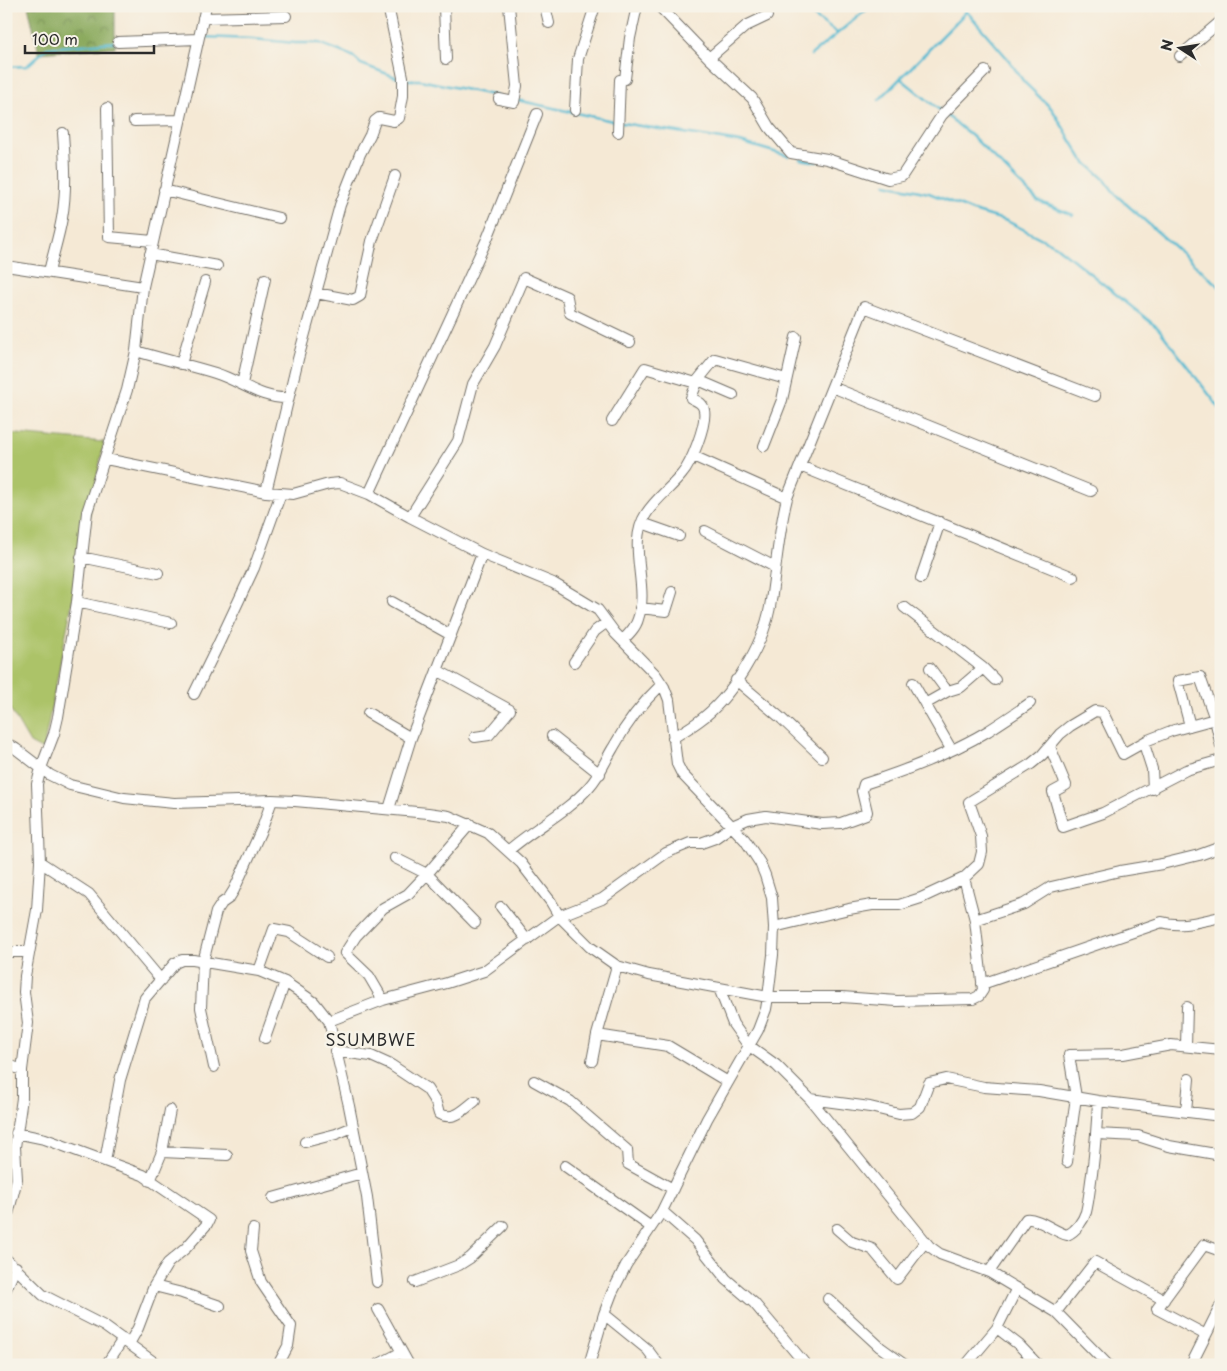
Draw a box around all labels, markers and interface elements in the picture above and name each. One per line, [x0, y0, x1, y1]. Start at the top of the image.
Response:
scale bar [25, 22, 154, 54]
north arrow [1154, 22, 1204, 72]
text: 100 m [32, 27, 78, 50]
text: N [1155, 38, 1178, 53]
district label: SSUMBWE [326, 1027, 416, 1051]

